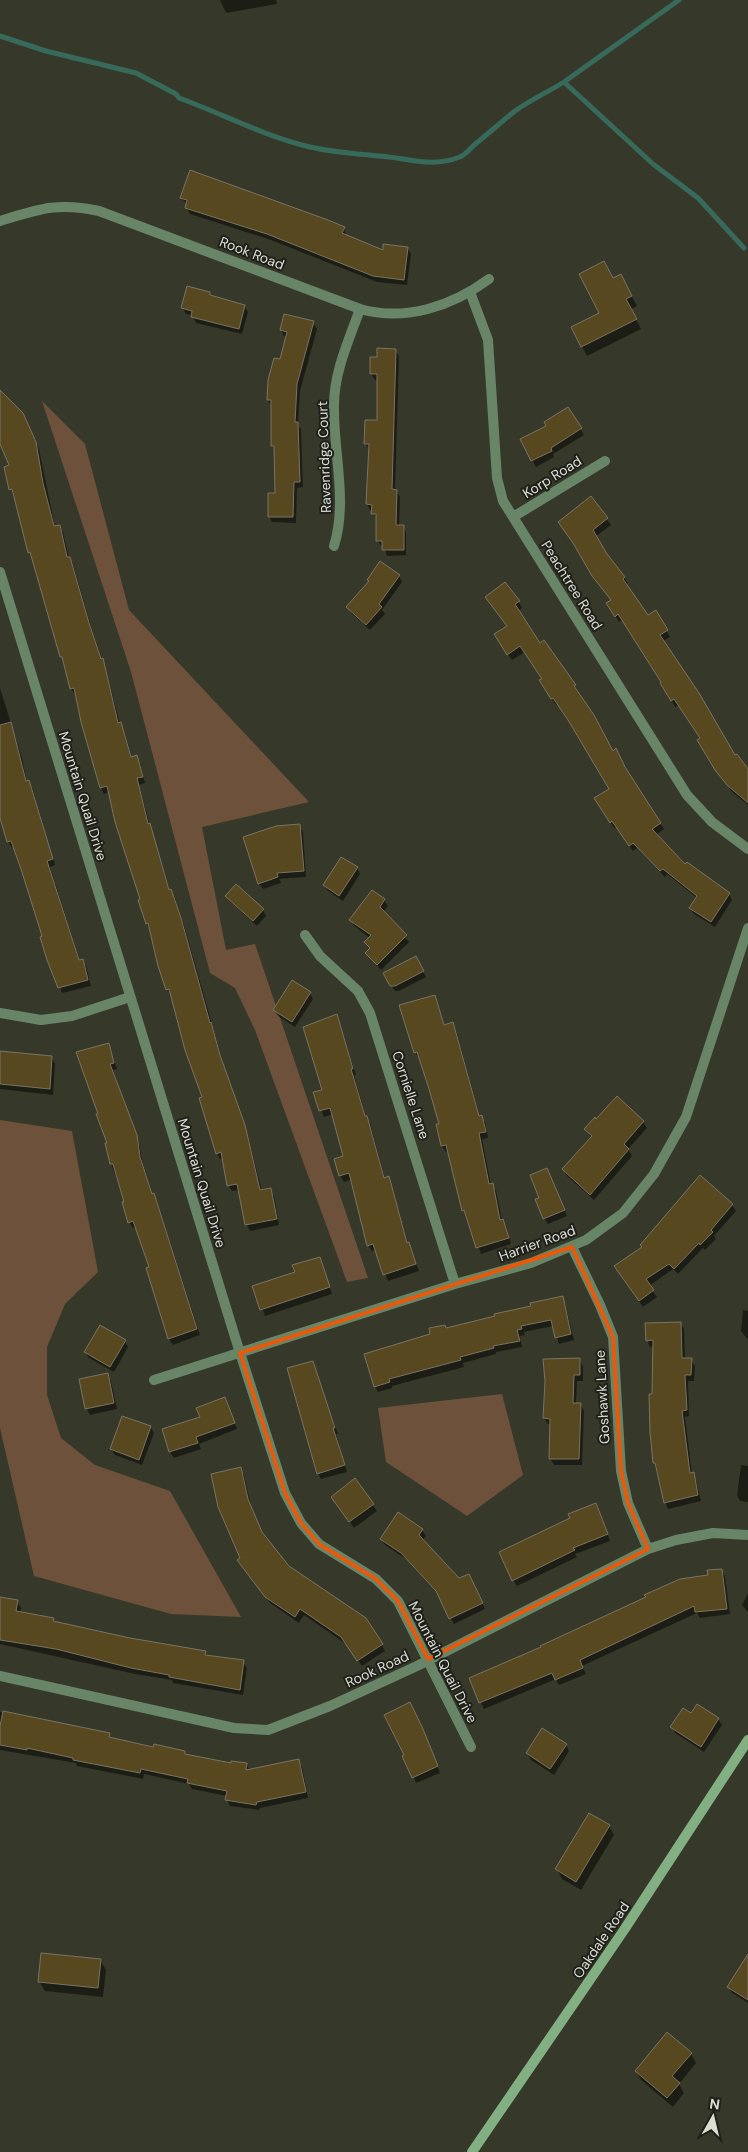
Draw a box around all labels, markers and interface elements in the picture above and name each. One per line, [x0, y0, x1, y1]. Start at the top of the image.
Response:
street label: Rook Road [217, 232, 287, 274]
street label: Ravenridge Court [313, 401, 335, 513]
street label: Korp Road [519, 452, 585, 502]
street label: Peachtree Road [537, 537, 607, 633]
street label: Mountain Quail Drive [55, 729, 111, 863]
street label: Cornielle Lane [388, 1049, 434, 1141]
street label: Mountain Quail Drive [174, 1116, 230, 1250]
street label: Harrier Road [496, 1221, 578, 1265]
street label: Goshawk Lane [591, 1350, 613, 1444]
street label: Mountain Quail Drive [405, 1598, 481, 1726]
street label: Rook Road [342, 1647, 412, 1691]
street label: Oakdale Road [569, 1898, 633, 1982]
north arrow [688, 2092, 738, 2142]
text: N [708, 2095, 721, 2114]

